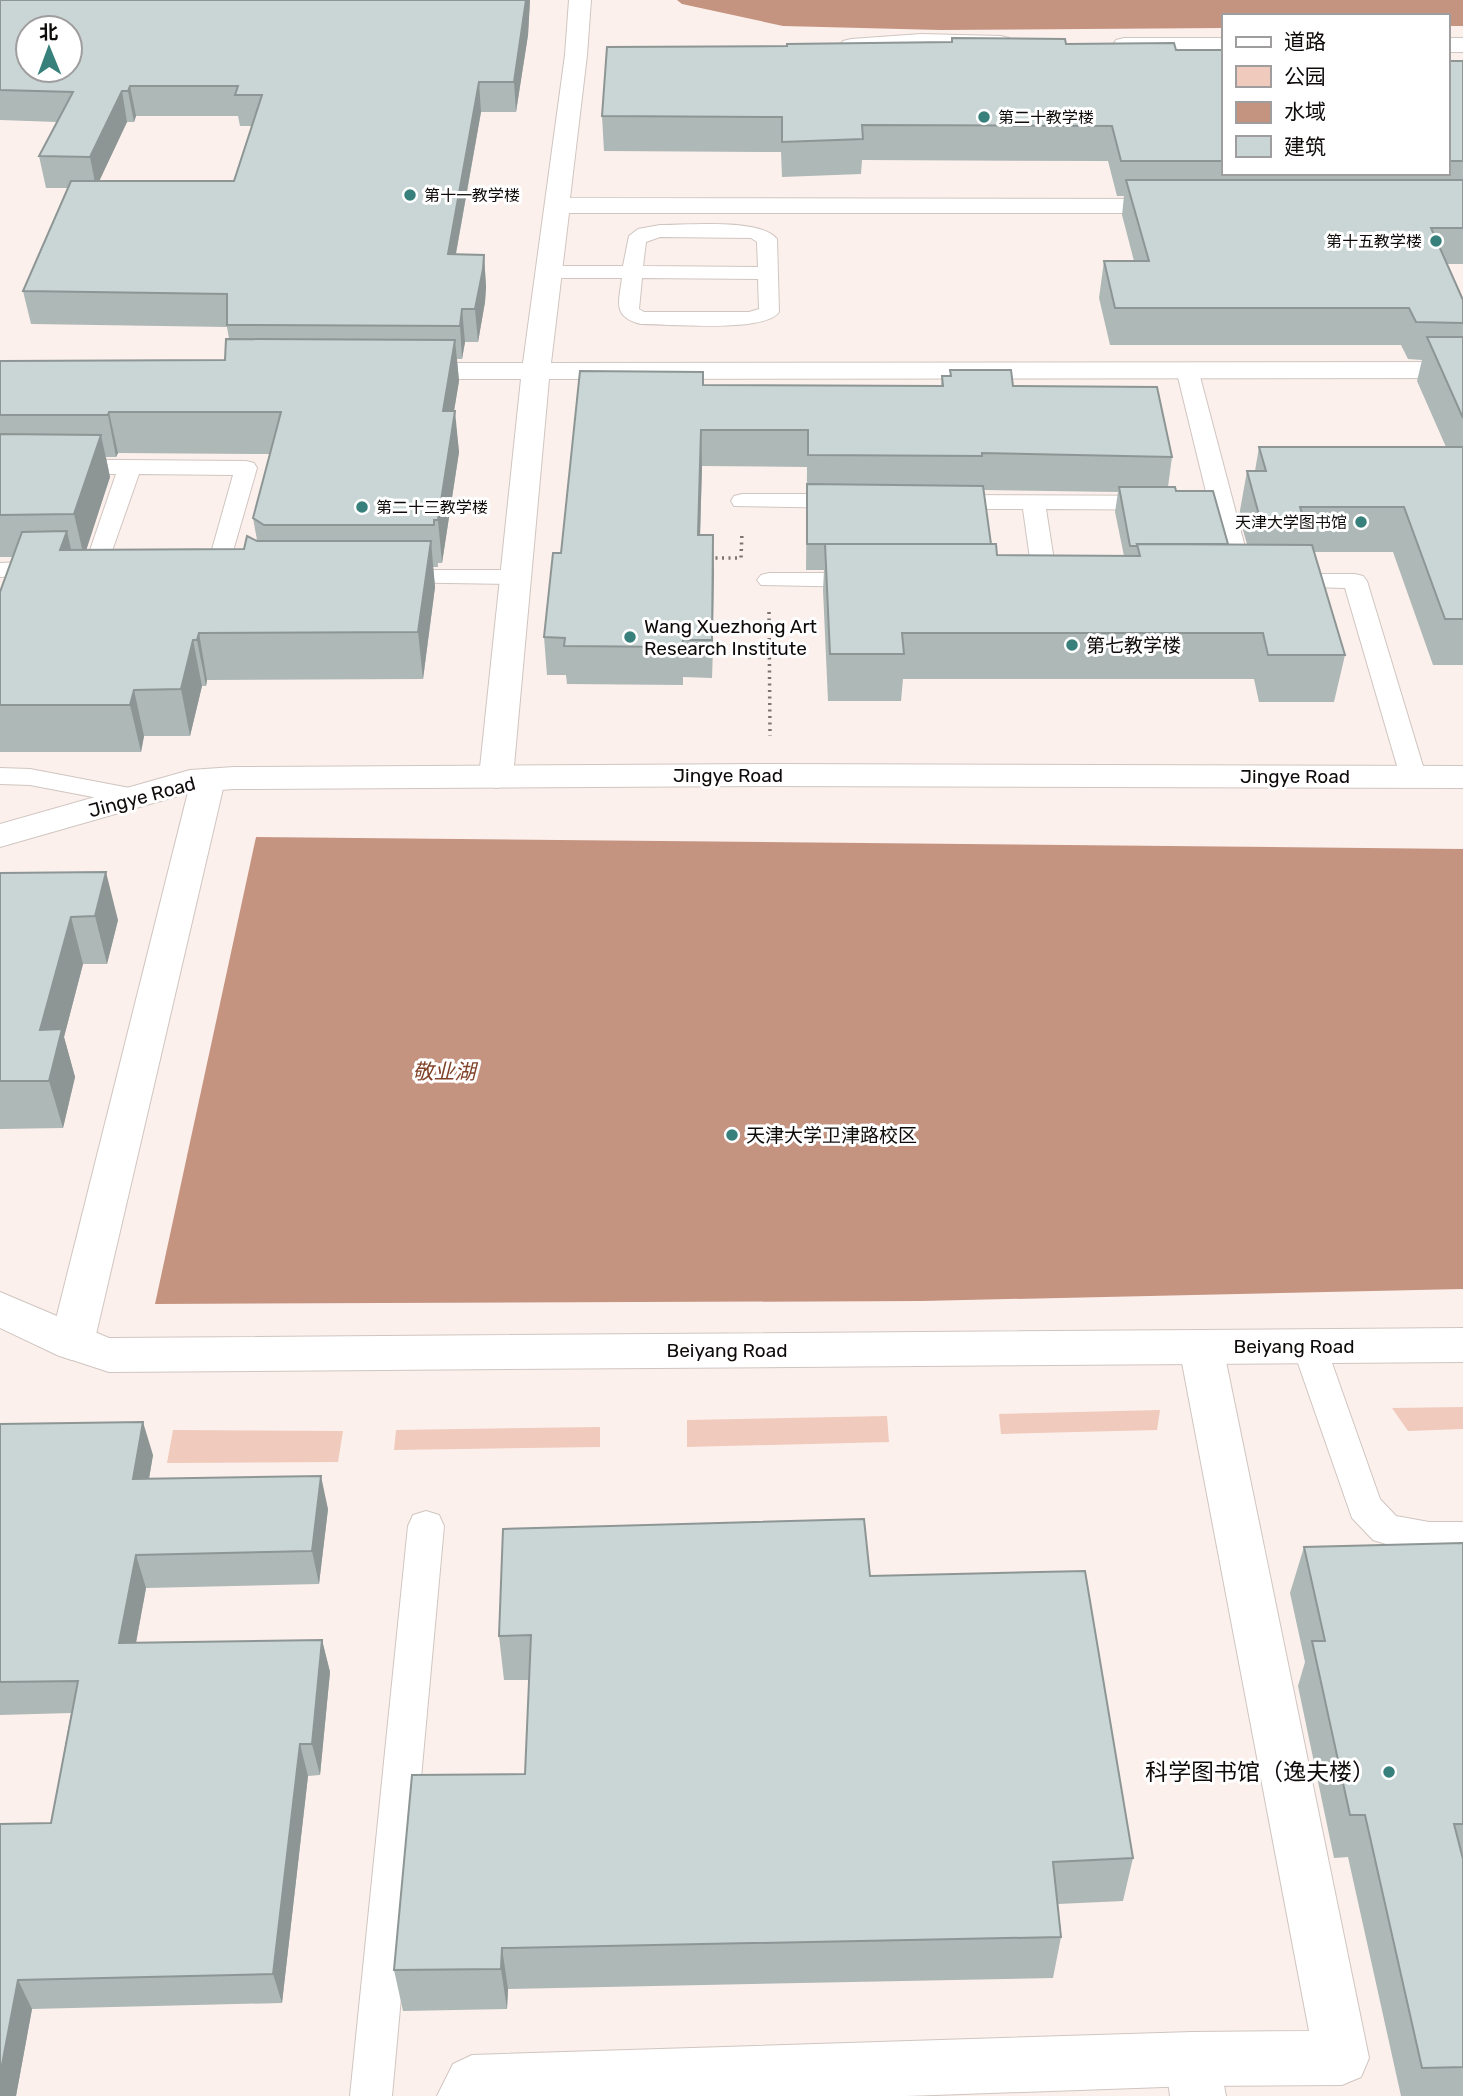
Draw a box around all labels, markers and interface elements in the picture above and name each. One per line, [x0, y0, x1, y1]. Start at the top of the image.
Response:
north arrow [14, 14, 84, 84]
legend [1222, 14, 1449, 175]
text: 北 [39, 21, 58, 44]
text: 道路 [1284, 29, 1326, 54]
text: 公园 [1284, 64, 1326, 89]
text: 水域 [1284, 99, 1326, 124]
place label: 第二十教学楼 [998, 108, 1094, 127]
marker: 第二十教学楼 [976, 109, 992, 125]
text: 建筑 [1284, 134, 1326, 159]
place label: 第十一教学楼 [424, 186, 520, 205]
marker: 第十一教学楼 [402, 187, 418, 203]
place label: 第十五教学楼 [1326, 232, 1422, 251]
marker: 第十五教学楼 [1428, 233, 1444, 249]
place label: 第二十三教学楼 [376, 498, 488, 517]
marker: 第二十三教学楼 [354, 499, 370, 515]
place label: 天津大学图书馆 [1235, 513, 1347, 532]
marker: 天津大学图书馆 [1353, 514, 1369, 530]
place label: Wang Xuezhong Art Research Institute [644, 615, 818, 660]
marker: Wang Xuezhong Art Research Institute [622, 629, 638, 645]
place label: 第七教学楼 [1086, 634, 1181, 657]
marker: 第七教学楼 [1064, 637, 1080, 653]
street label: Jingye Road [673, 764, 783, 787]
street label: Jingye Road [1240, 765, 1350, 788]
street label: Jingye Road [86, 772, 198, 822]
water label: 敬业湖 [413, 1059, 478, 1084]
place label: 天津大学卫津路校区 [746, 1124, 917, 1147]
marker: 天津大学卫津路校区 [724, 1127, 740, 1143]
street label: Beiyang Road [1233, 1335, 1355, 1358]
street label: Beiyang Road [666, 1339, 788, 1362]
place label: 科学图书馆（逸夫楼） [1145, 1758, 1375, 1786]
marker: 科学图书馆（逸夫楼） [1381, 1764, 1397, 1780]

